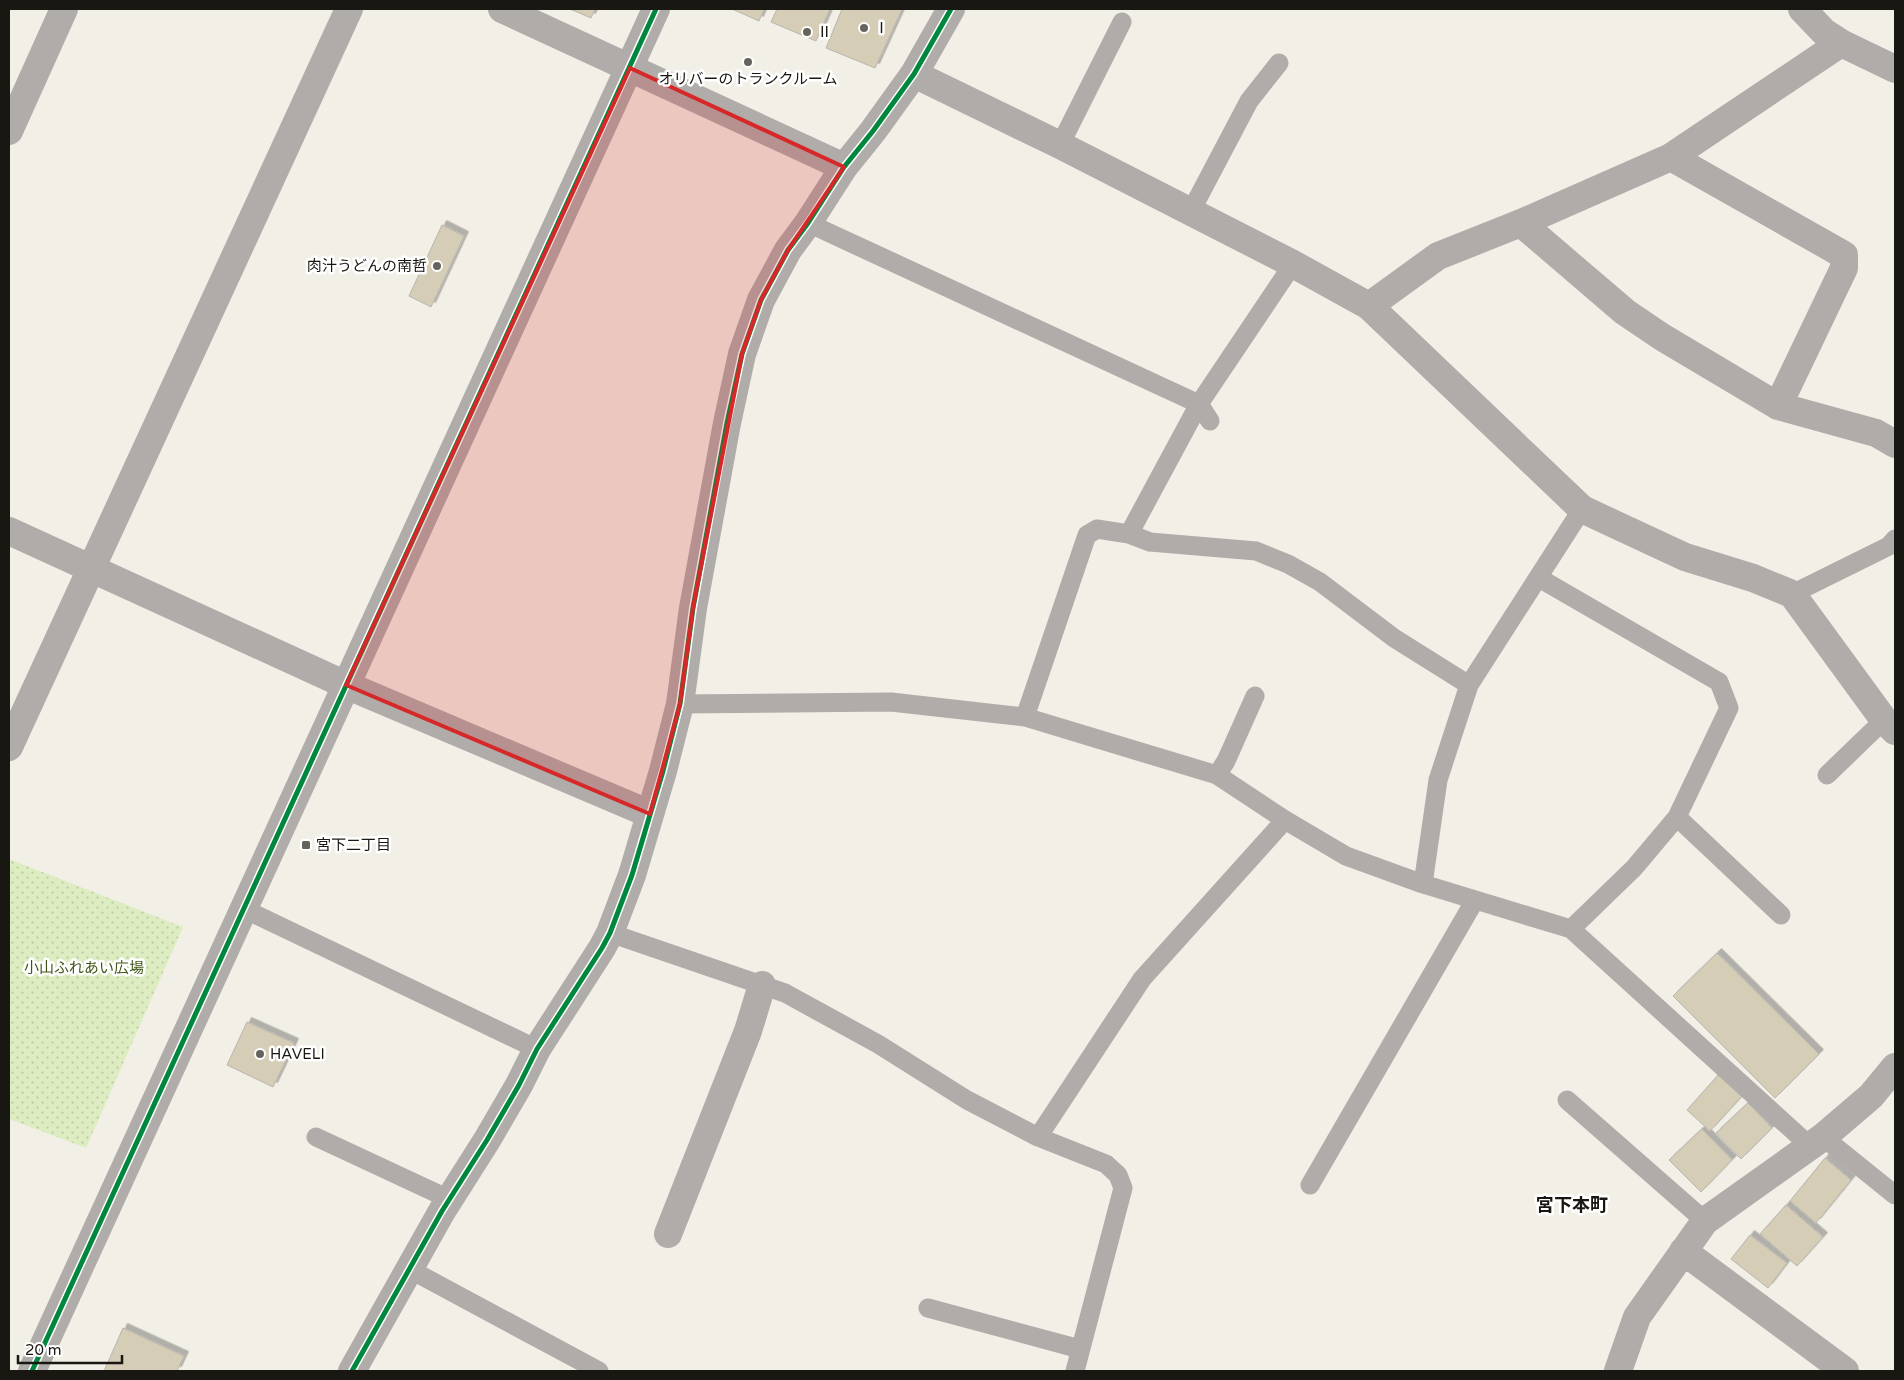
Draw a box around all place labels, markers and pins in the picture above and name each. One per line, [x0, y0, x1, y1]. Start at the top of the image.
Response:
place label: Ⅰ [874, 19, 889, 37]
marker: Ⅰ [858, 22, 870, 34]
place label: Ⅱ [817, 23, 832, 41]
marker: Ⅱ [801, 26, 813, 38]
marker: オリバーのトランクルーム [742, 56, 754, 68]
place label: オリバーのトランクルーム [658, 70, 838, 88]
place label: 肉汁うどんの南哲 [307, 257, 427, 275]
marker: 肉汁うどんの南哲 [431, 260, 443, 272]
place label: 宮下二丁目 [316, 836, 391, 854]
marker: 宮下二丁目 [300, 839, 312, 851]
place label: HAVELI [270, 1045, 325, 1063]
marker: HAVELI [254, 1048, 266, 1060]

